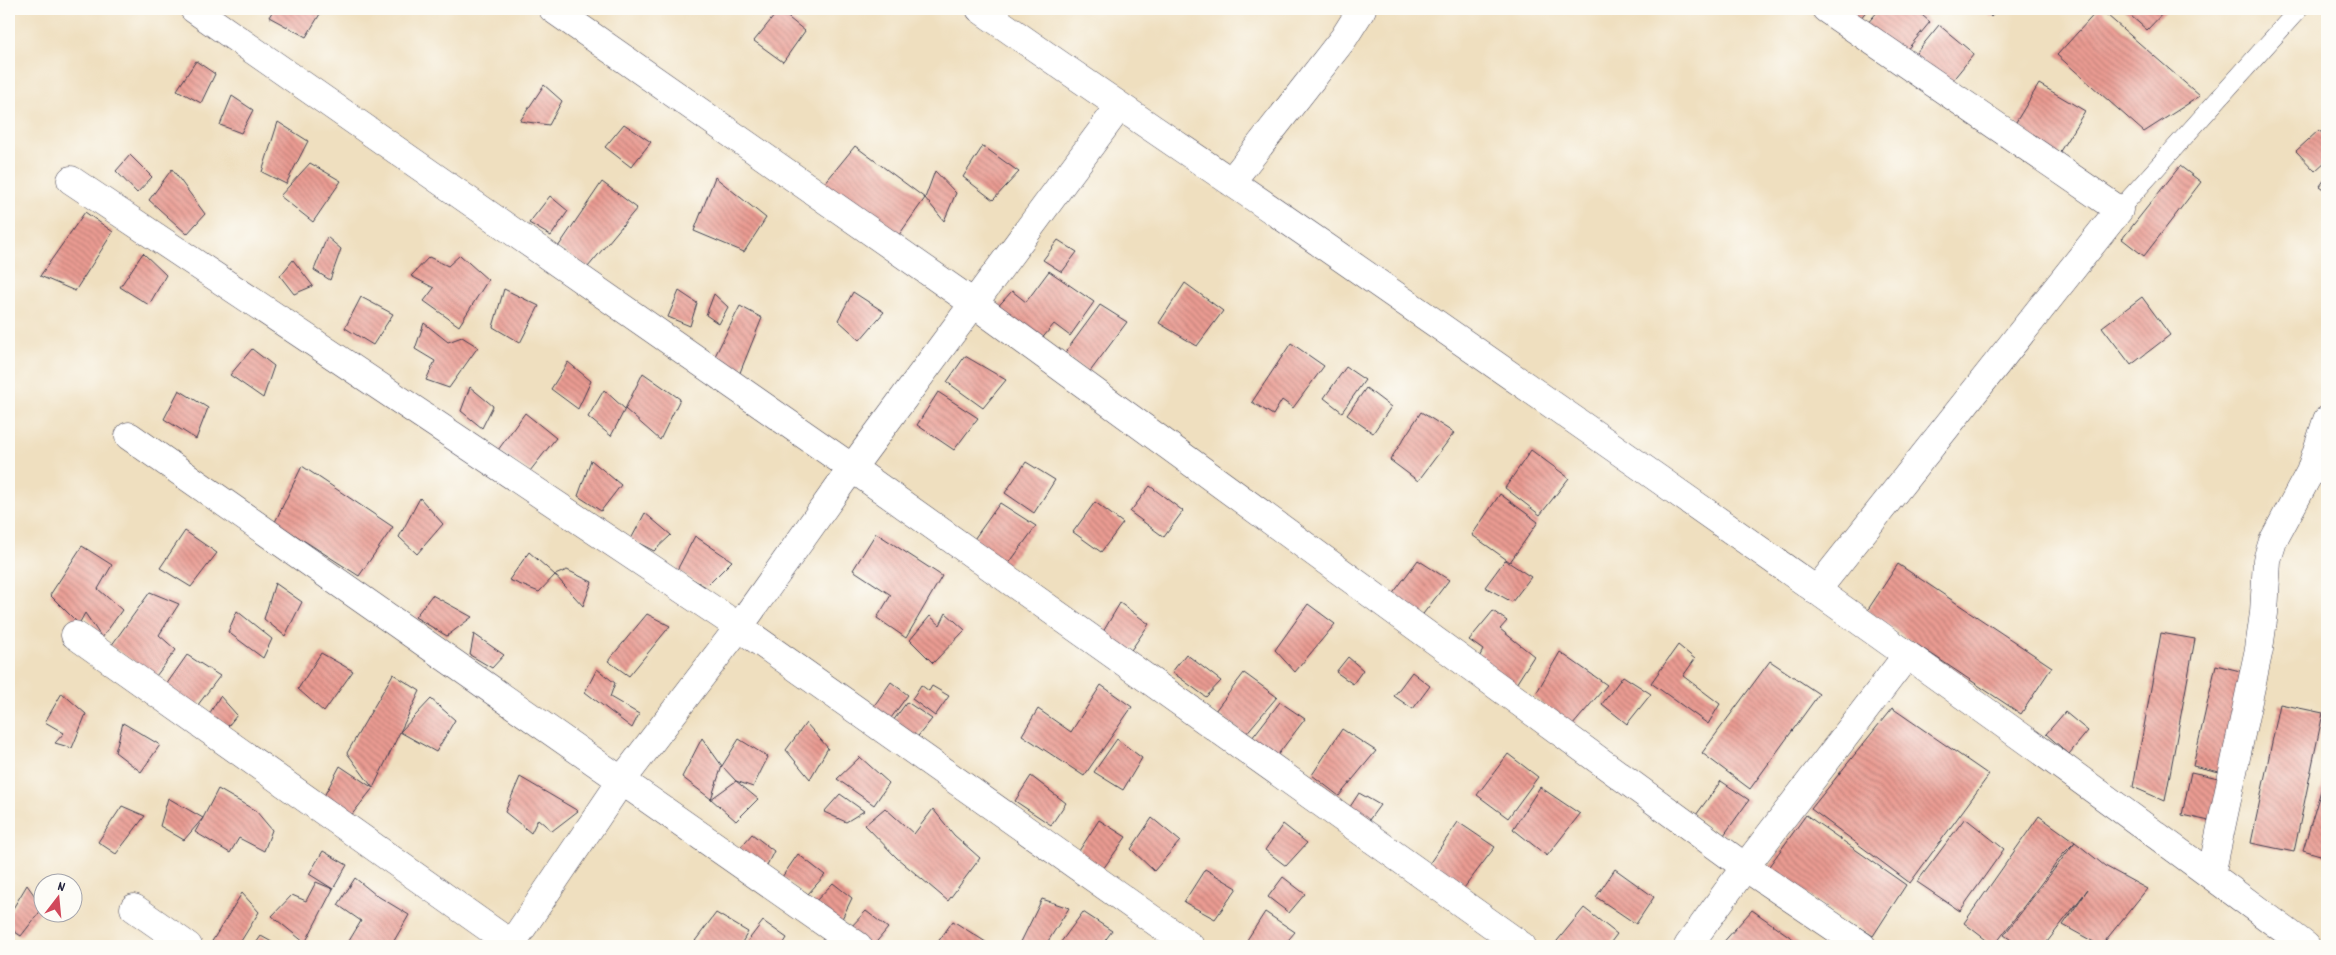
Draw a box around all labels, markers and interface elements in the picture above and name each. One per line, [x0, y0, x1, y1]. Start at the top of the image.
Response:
north arrow [32, 872, 82, 922]
text: N [55, 877, 67, 898]

